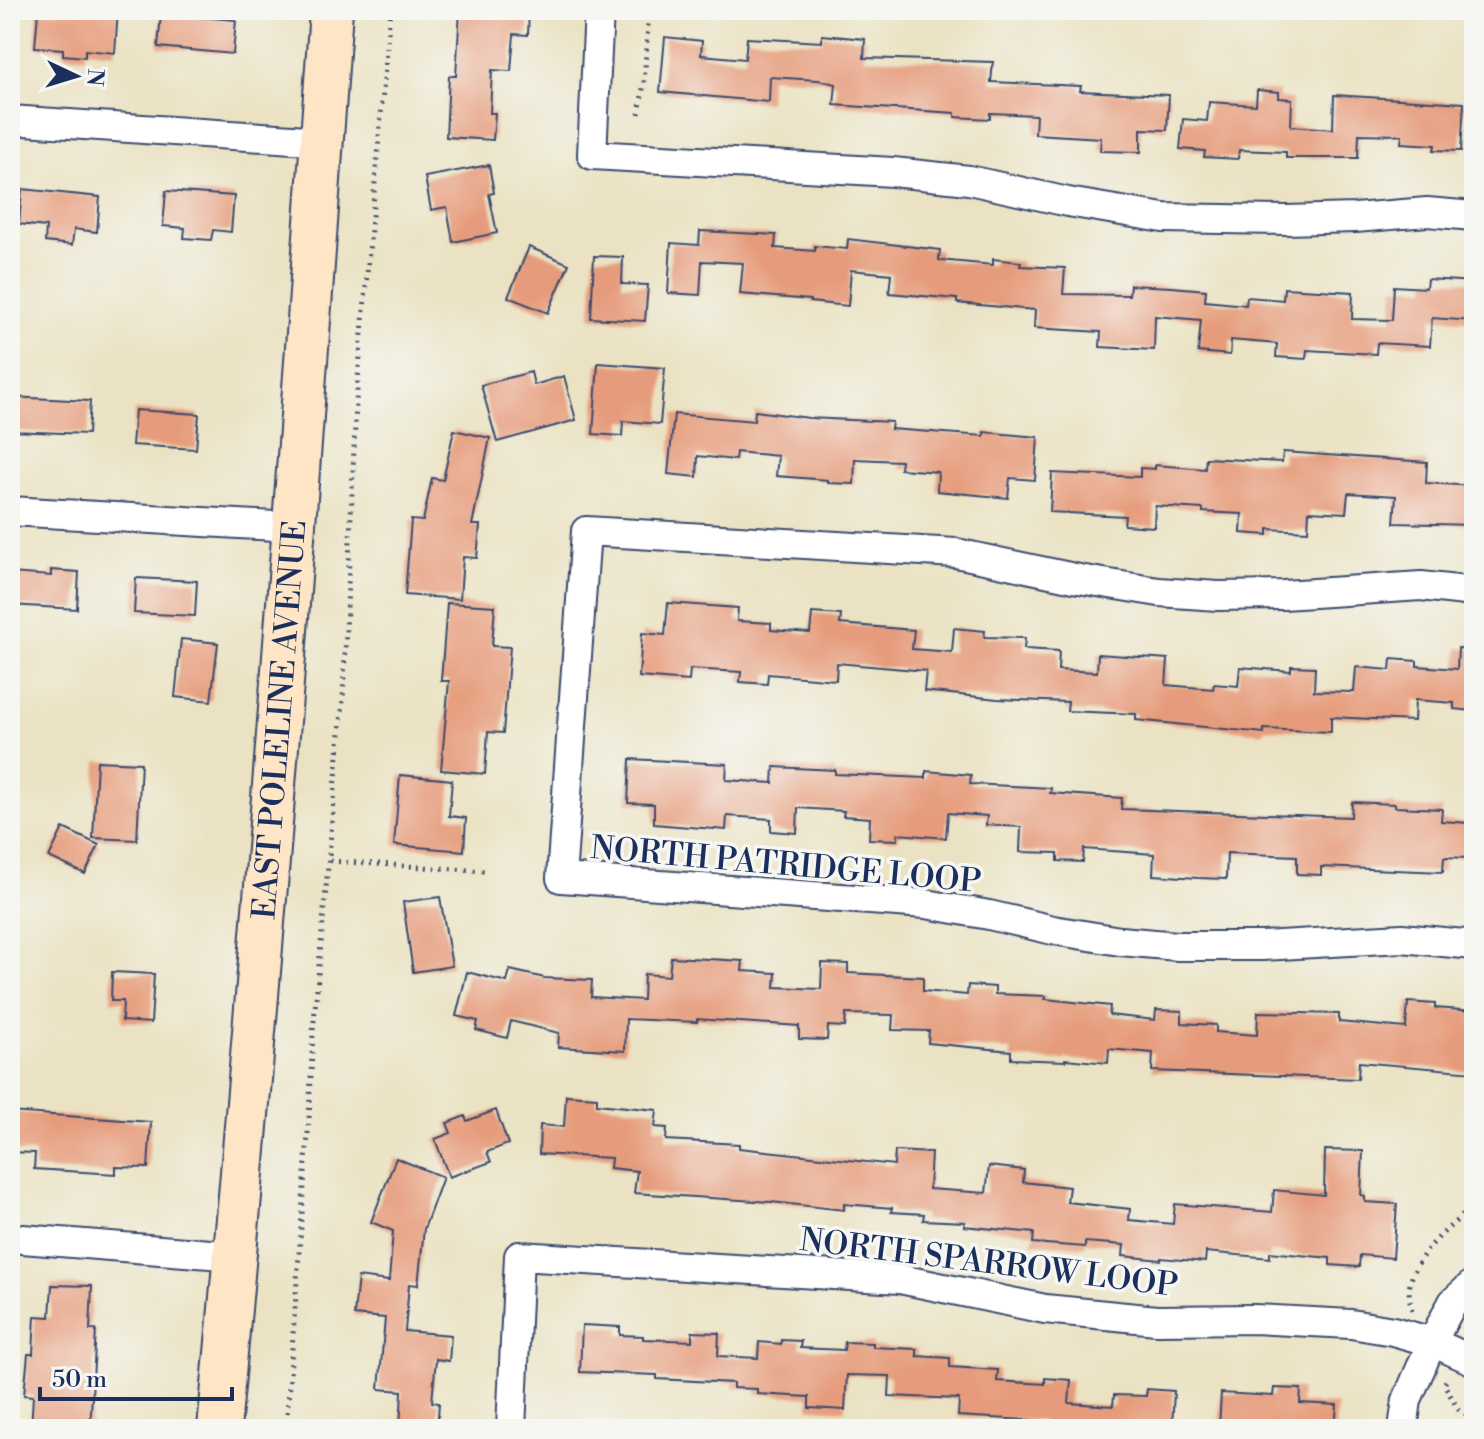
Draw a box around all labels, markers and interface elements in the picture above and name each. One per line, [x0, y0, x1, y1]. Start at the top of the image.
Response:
north arrow [36, 36, 116, 116]
text: N [80, 68, 109, 88]
street label: EAST POLELINE AVENUE [244, 519, 315, 921]
street label: NORTH PATRIDGE LOOP [589, 828, 983, 902]
street label: NORTH SPARROW LOOP [798, 1220, 1180, 1306]
scale bar [40, 1351, 232, 1401]
text: 50 m [52, 1365, 107, 1395]

